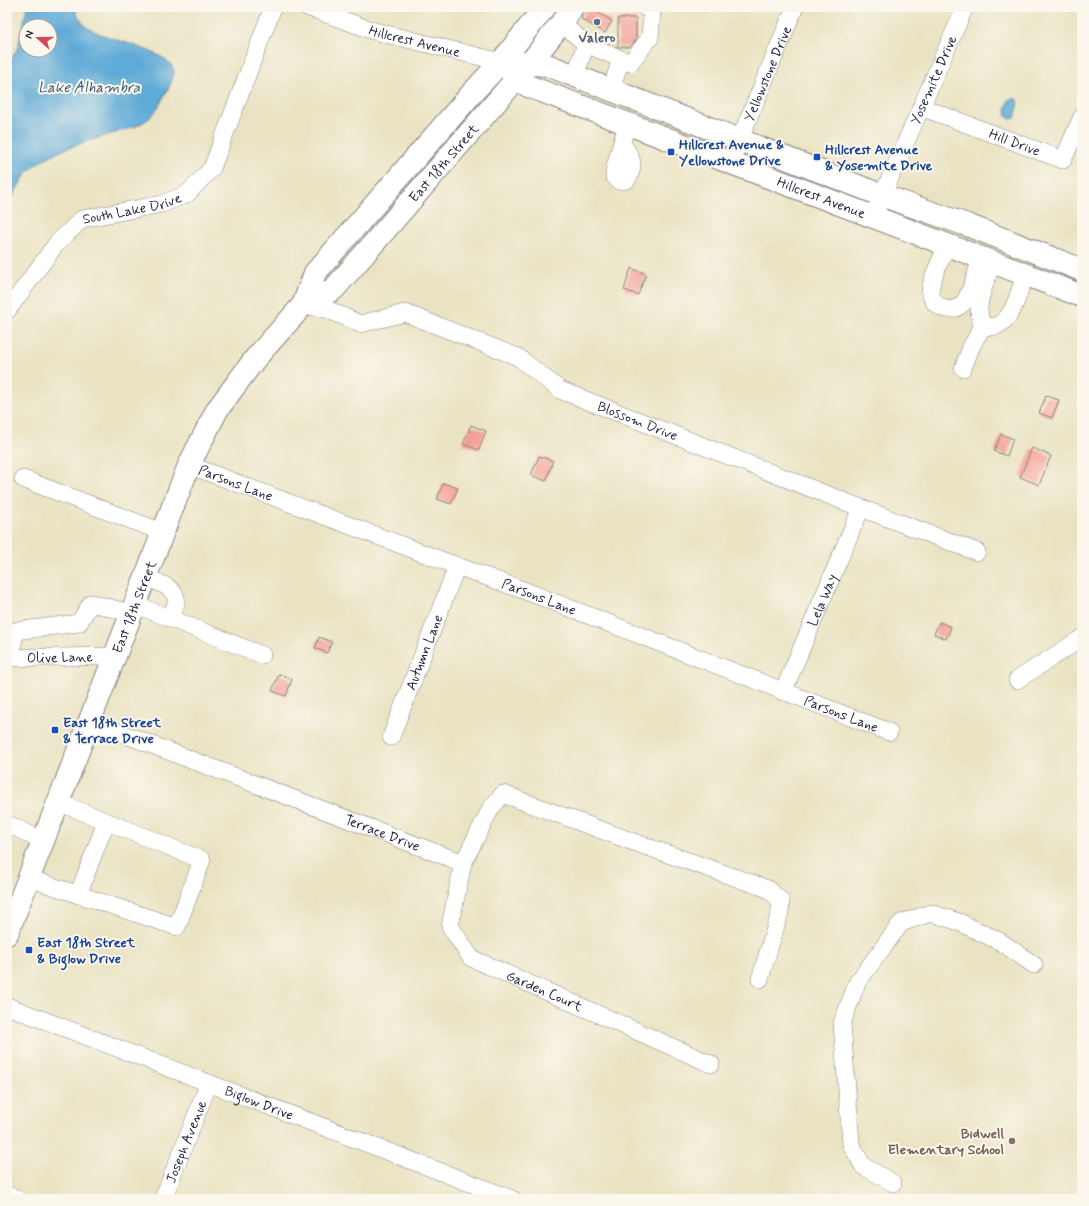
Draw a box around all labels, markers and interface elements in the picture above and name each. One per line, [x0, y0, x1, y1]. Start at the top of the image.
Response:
marker: Valero [592, 17, 602, 27]
north arrow [18, 18, 58, 58]
street label: Hillcrest Avenue [366, 22, 462, 62]
street label: Yellowstone Drive [740, 23, 796, 124]
text: N [22, 29, 37, 41]
place label: Valero [579, 29, 615, 47]
street label: Yosemite Drive [907, 32, 962, 127]
water label: Lake Alhambra [38, 78, 141, 98]
street label: East 18th Street [405, 120, 484, 206]
street label: Hill Drive [986, 125, 1042, 161]
place label: Hillcrest Avenue & Yellowstone Drive [679, 136, 784, 170]
place label: Hillcrest Avenue & Yosemite Drive [825, 141, 933, 175]
marker: Hillcrest Avenue & Yellowstone Drive [666, 147, 676, 157]
marker: Hillcrest Avenue & Yosemite Drive [812, 152, 822, 162]
street label: Hillcrest Avenue [774, 173, 868, 223]
street label: South Lake Drive [81, 189, 184, 229]
street label: Blossom Drive [595, 398, 680, 445]
street label: Parsons Lane [196, 461, 275, 506]
street label: East 18th Street [109, 557, 161, 656]
street label: Lela Way [804, 571, 842, 629]
street label: Parsons Lane [499, 575, 579, 620]
street label: Autumn Lane [402, 612, 447, 693]
street label: Olive Lane [27, 648, 94, 668]
street label: Parsons Lane [801, 692, 881, 737]
place label: East 18th Street & Terrace Drive [63, 714, 162, 748]
marker: East 18th Street & Terrace Drive [50, 725, 60, 735]
street label: Terrace Drive [342, 811, 422, 856]
place label: East 18th Street & Biglow Drive [37, 934, 136, 971]
marker: East 18th Street & Biglow Drive [24, 945, 34, 955]
street label: Garden Court [503, 967, 586, 1016]
street label: Biglow Drive [222, 1082, 296, 1125]
street label: Joseph Avenue [162, 1097, 211, 1186]
place label: Bidwell Elementary School [888, 1125, 1005, 1159]
marker: Bidwell Elementary School [1007, 1136, 1017, 1146]

